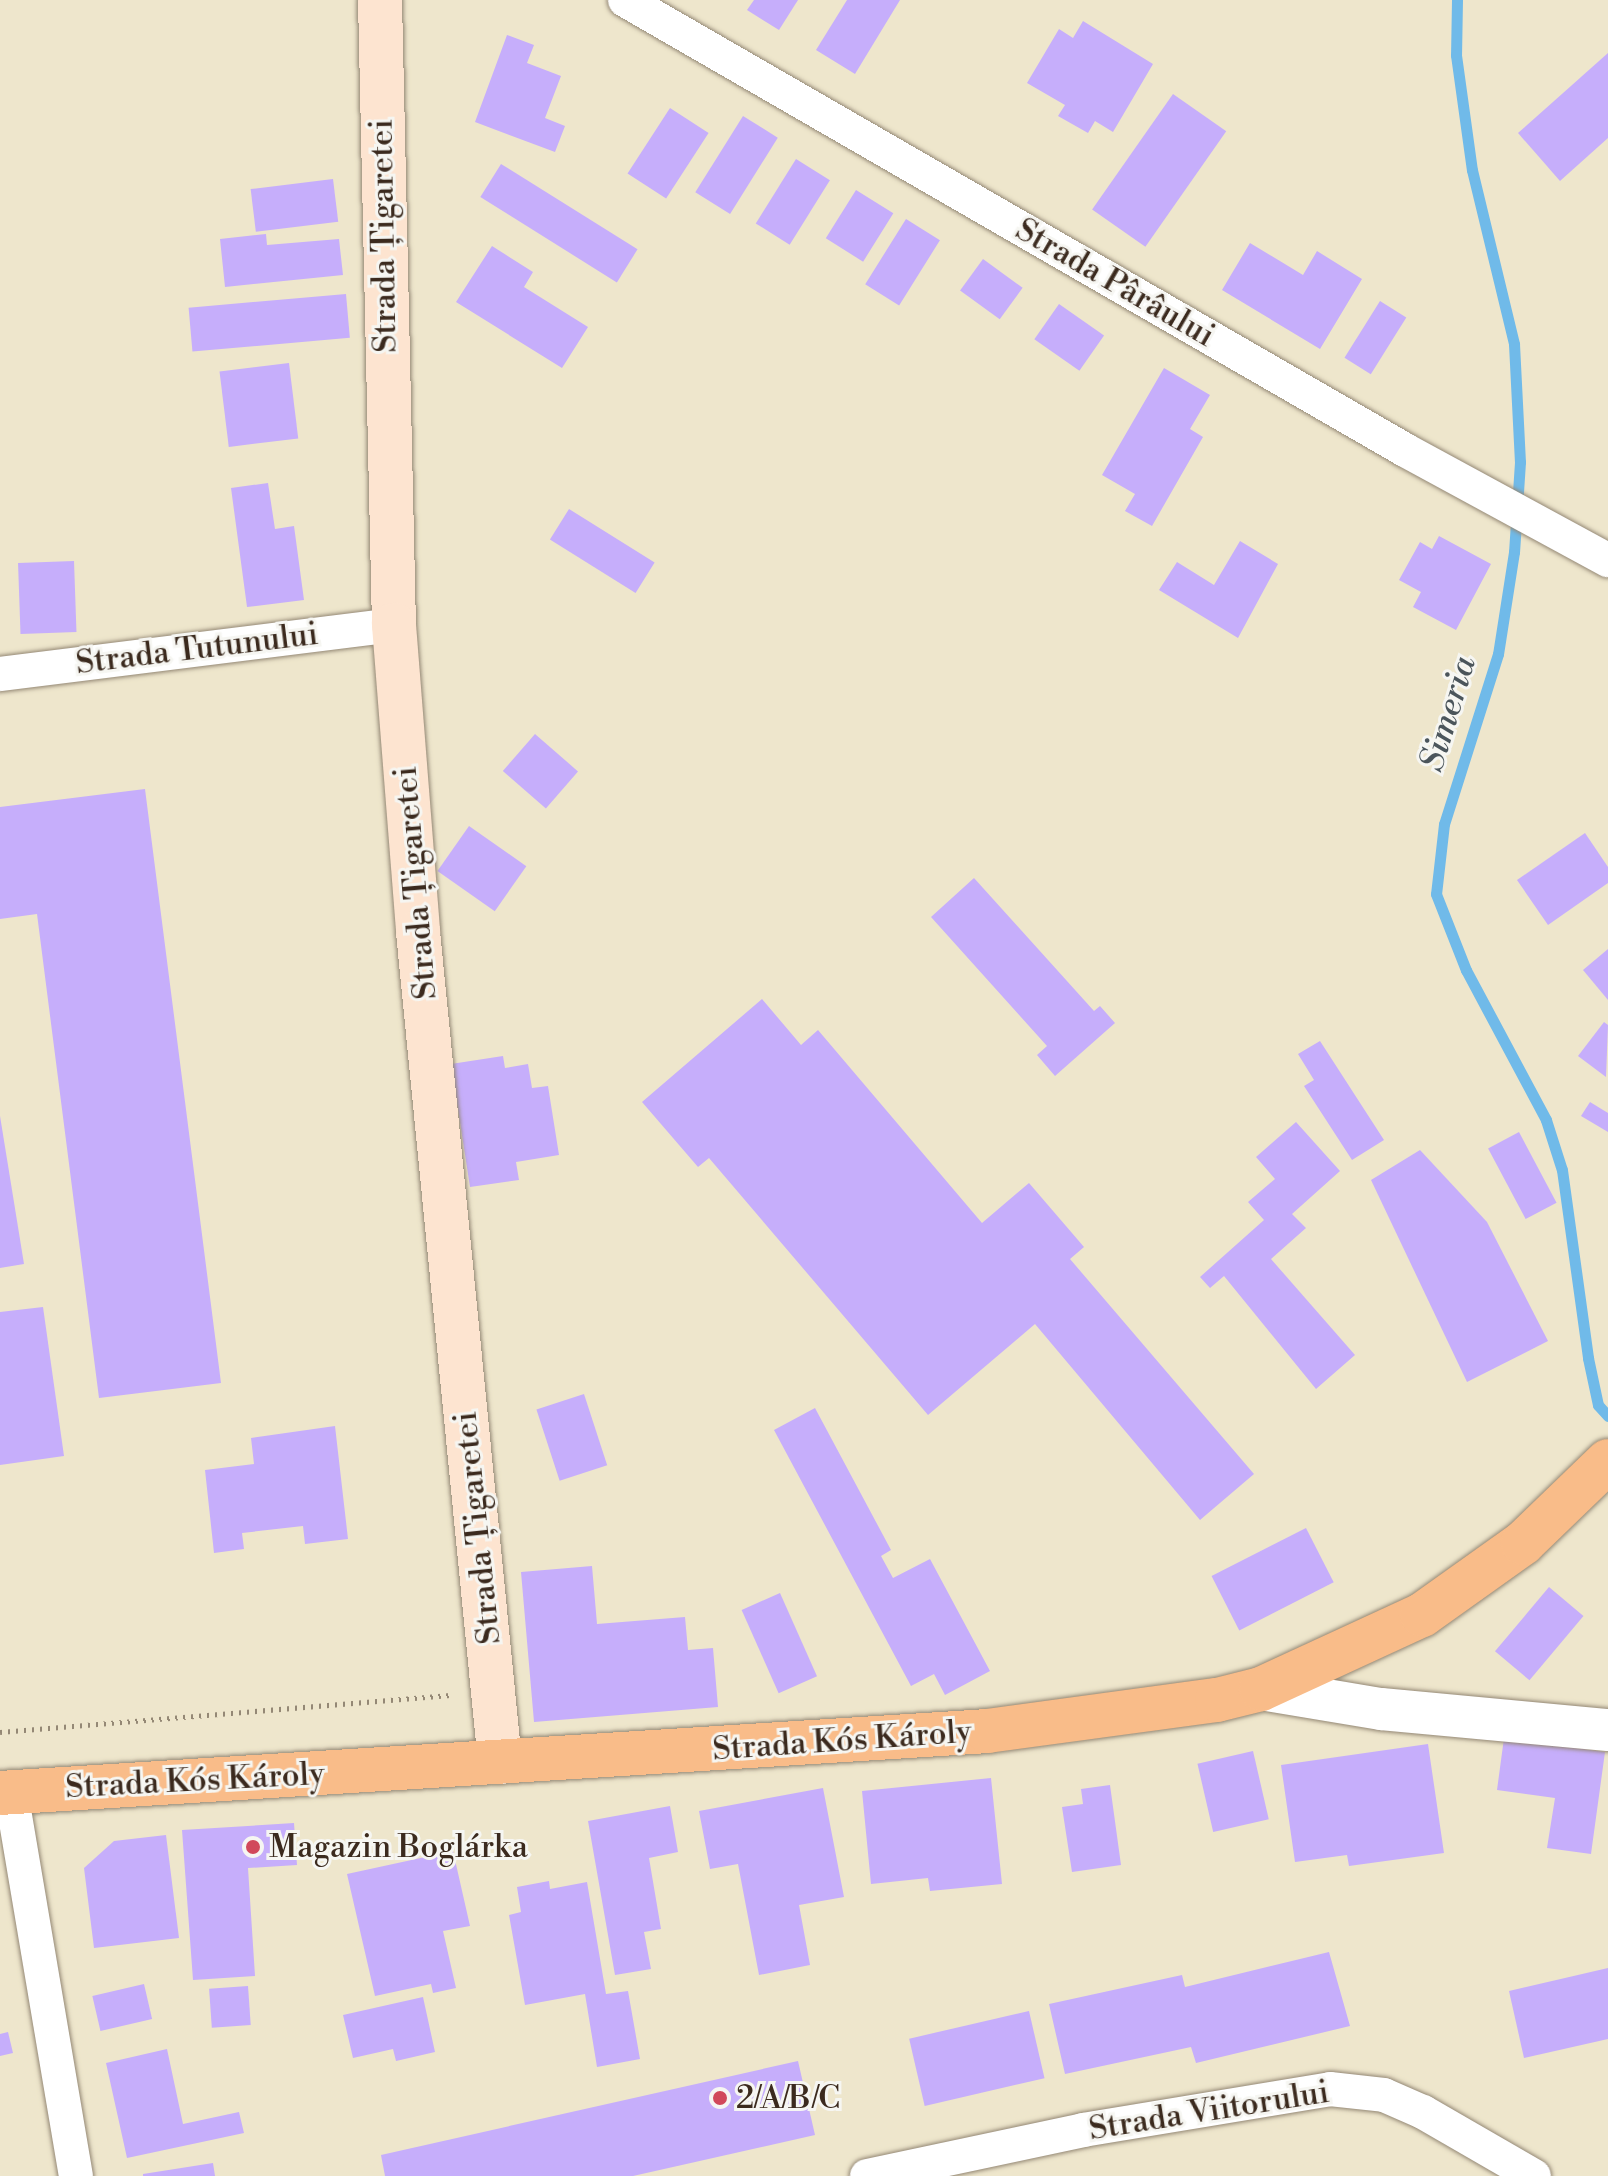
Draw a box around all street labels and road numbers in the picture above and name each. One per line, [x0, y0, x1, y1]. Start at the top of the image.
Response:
street label: Strada Țigaretei [363, 119, 405, 353]
street label: Strada Pârâului [1009, 211, 1221, 355]
street label: Strada Tutunului [74, 615, 320, 683]
street label: Strada Țigaretei [387, 765, 445, 1001]
street label: Strada Țigaretei [447, 1410, 509, 1646]
street label: Strada Kós Károly [711, 1713, 973, 1769]
street label: Strada Kós Károly [64, 1755, 326, 1807]
street label: Strada Viitorului [1086, 2073, 1332, 2149]

